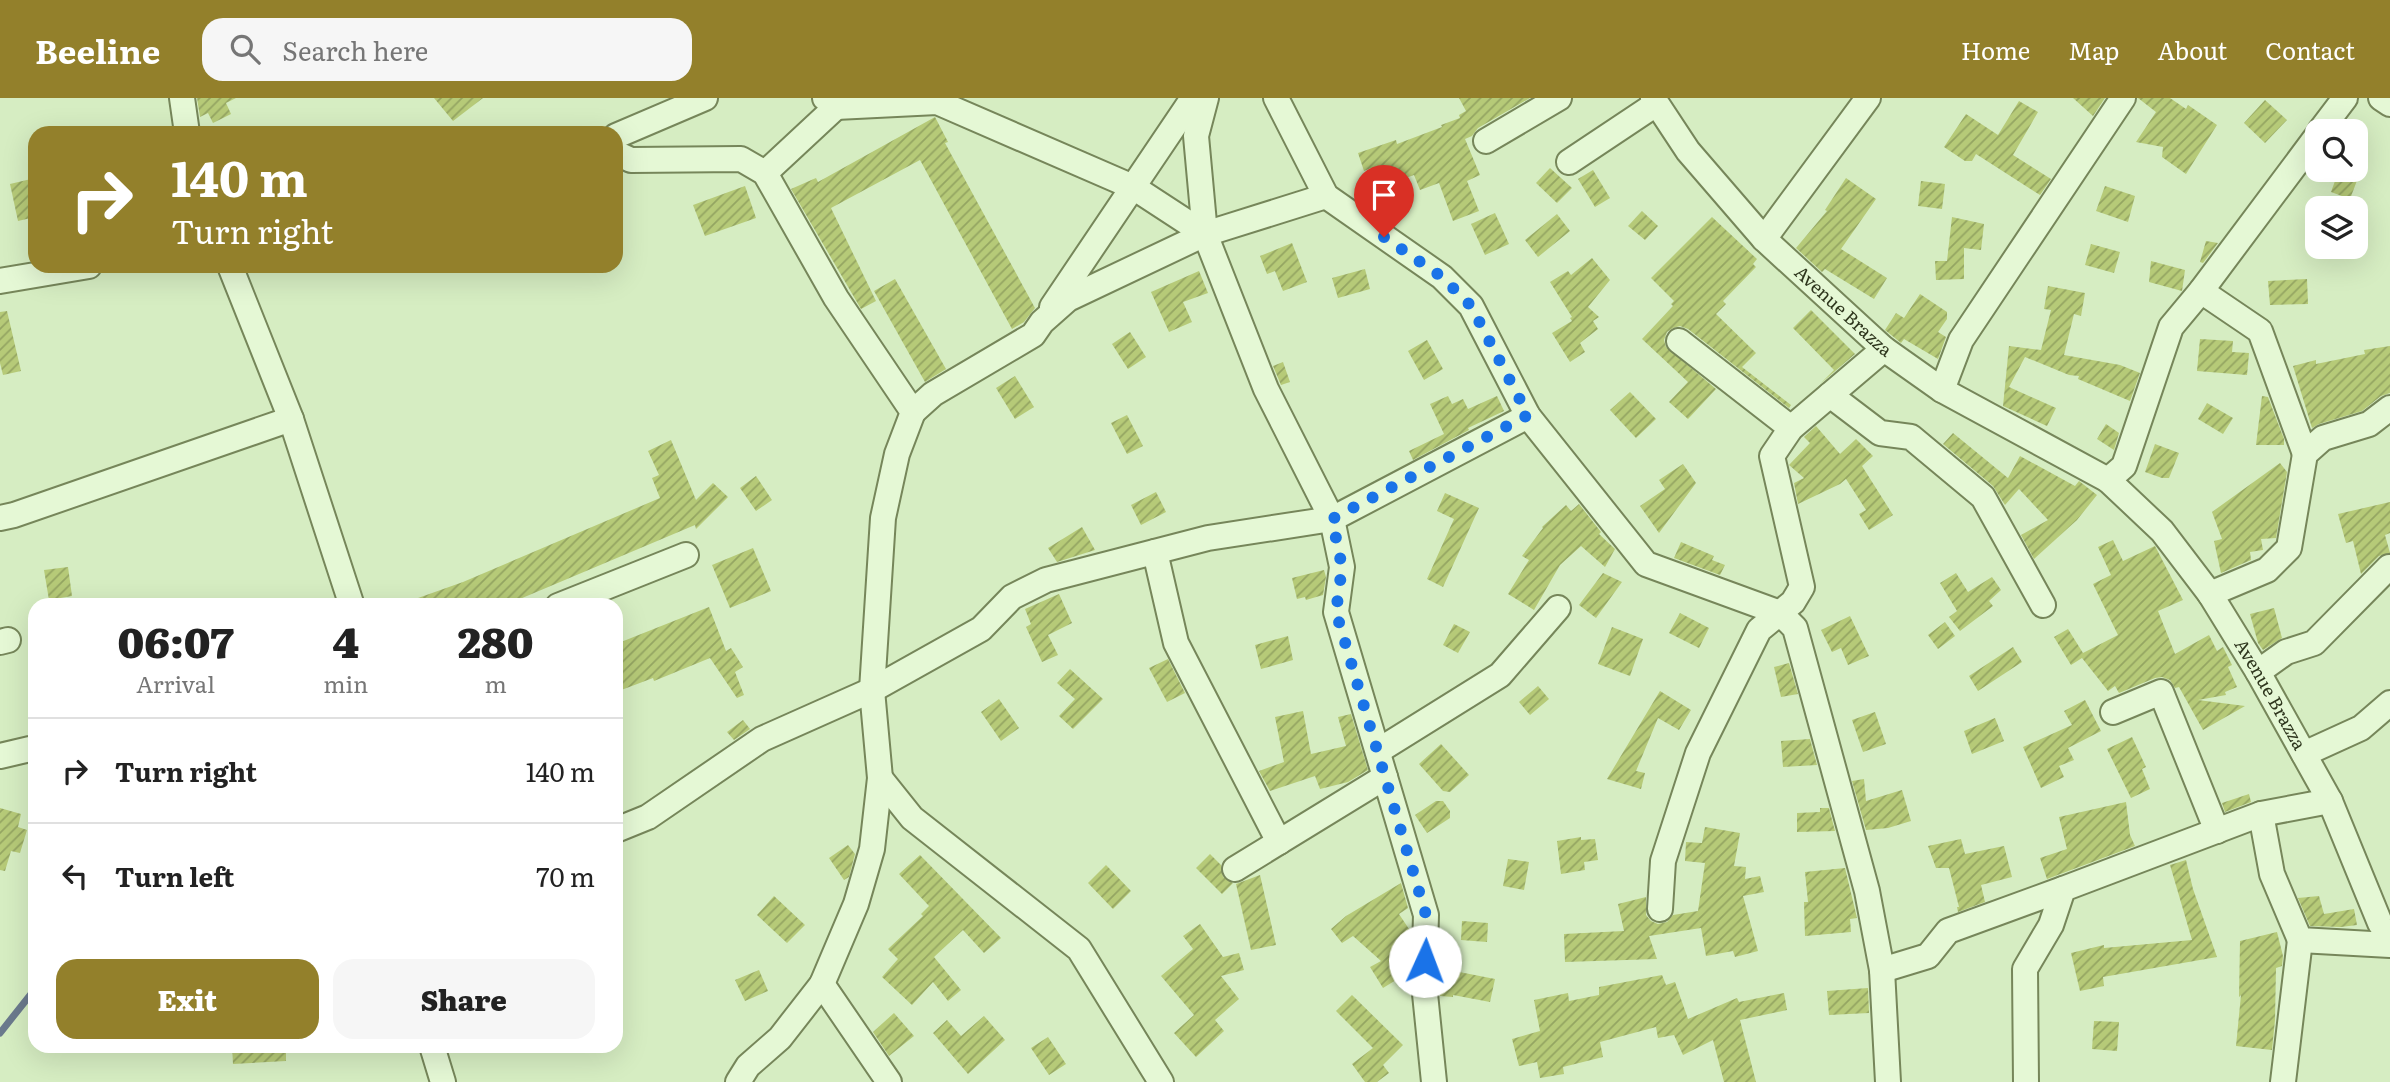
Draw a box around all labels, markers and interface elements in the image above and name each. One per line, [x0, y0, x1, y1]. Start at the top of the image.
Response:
search box [202, 18, 692, 81]
text: Beeline [35, 25, 160, 74]
icon: search [226, 30, 264, 68]
text: Search here [282, 30, 428, 69]
text: Home [1961, 32, 2030, 67]
text: Map [2068, 32, 2119, 67]
text: About [2157, 32, 2227, 67]
text: Contact [2265, 32, 2355, 67]
map controls [2305, 119, 2368, 259]
button: search [2305, 119, 2368, 182]
text: 140 m [171, 139, 308, 212]
icon: right [56, 154, 147, 245]
pin [1354, 165, 1414, 237]
icon: arrive [1365, 176, 1403, 214]
button: layers [2305, 196, 2368, 259]
text: Turn right [171, 206, 333, 254]
street label: Avenue Brazza [1789, 258, 1898, 363]
text: 06:07 [117, 609, 234, 671]
text: 4 [332, 609, 359, 671]
text: 280 [458, 609, 534, 671]
street label: Avenue Brazza [2229, 633, 2314, 755]
text: Arrival [136, 666, 215, 700]
text: min [323, 666, 368, 700]
text: m [485, 666, 507, 700]
text: Turn right [115, 751, 257, 790]
text: 140 m [526, 751, 595, 790]
icon: right [56, 752, 94, 790]
text: Turn left [115, 856, 234, 895]
text: 70 m [536, 856, 595, 895]
icon: left [56, 857, 94, 895]
position arrow [1388, 924, 1462, 998]
button: Exit [56, 959, 319, 1039]
button: Share [333, 959, 595, 1039]

